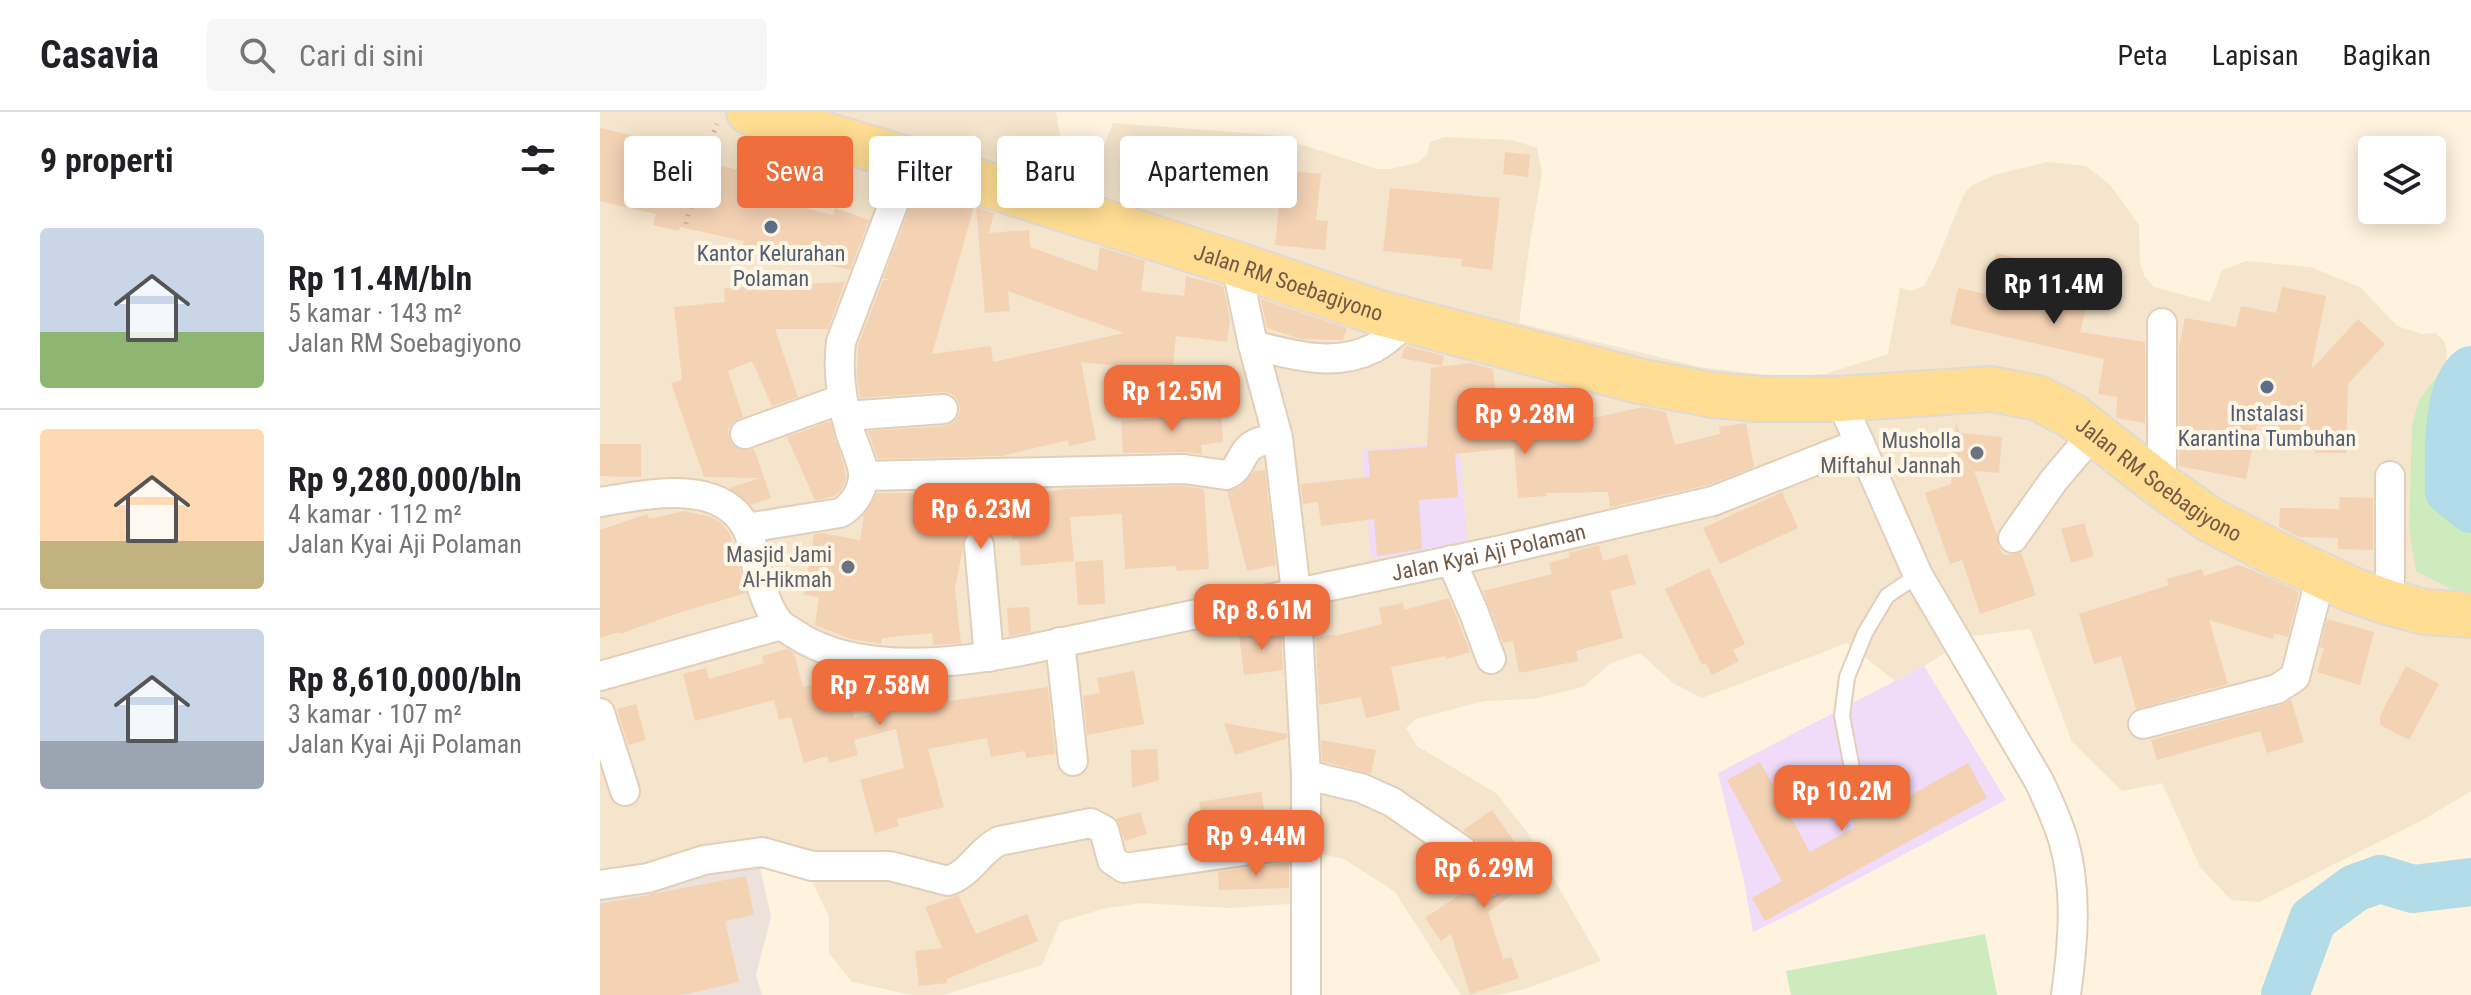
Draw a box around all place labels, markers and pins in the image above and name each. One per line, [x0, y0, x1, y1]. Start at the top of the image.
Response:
marker: Kantor Kelurahan Polaman [762, 218, 780, 236]
place label: Kantor Kelurahan Polaman [697, 241, 845, 291]
pin: Rp 11.4M [1971, 258, 2137, 326]
pin: Rp 12.5M [1089, 365, 1255, 433]
marker: Instalasi Karantina Tumbuhan [2258, 378, 2276, 396]
pin: Rp 9.28M [1442, 388, 1608, 456]
place label: Instalasi Karantina Tumbuhan [2178, 401, 2356, 451]
place label: Musholla Miftahul Jannah [1820, 428, 1961, 478]
marker: Musholla Miftahul Jannah [1968, 444, 1986, 462]
pin: Rp 6.23M [898, 483, 1064, 551]
place label: Masjid Jami Al-Hikmah [726, 542, 832, 592]
marker: Masjid Jami Al-Hikmah [839, 558, 857, 576]
pin: Rp 8.61M [1179, 584, 1345, 652]
pin: Rp 7.58M [797, 659, 963, 727]
pin: Rp 10.2M [1759, 765, 1925, 833]
pin: Rp 9.44M [1173, 810, 1339, 878]
pin: Rp 6.29M [1401, 842, 1567, 910]

